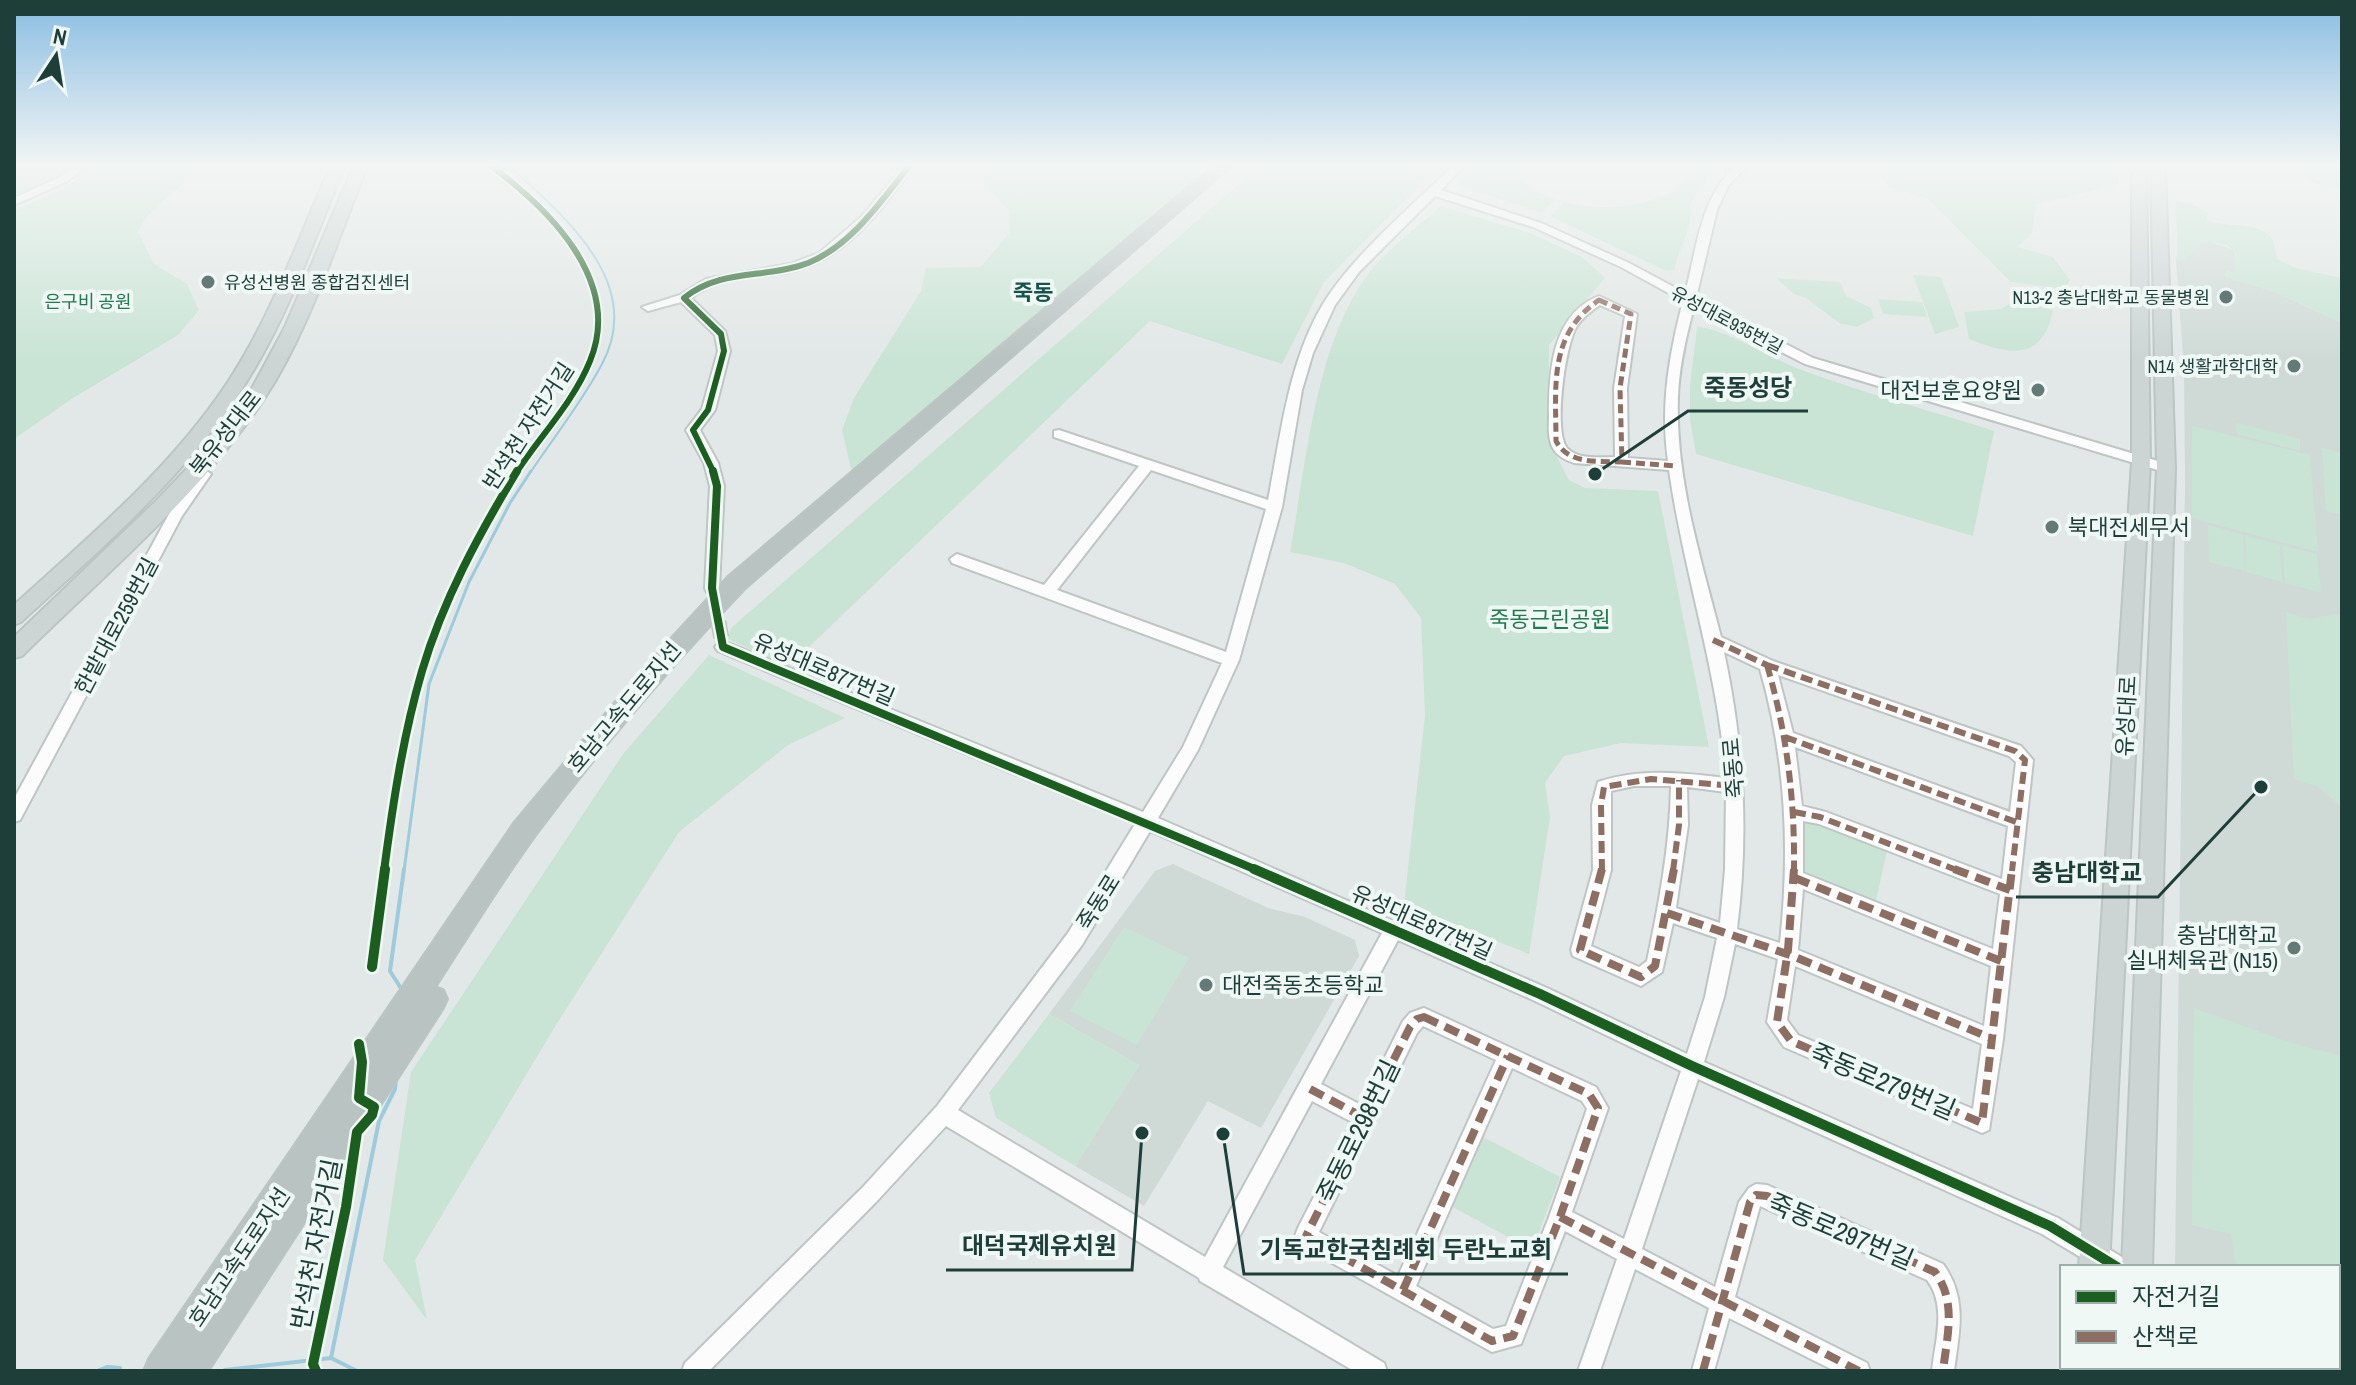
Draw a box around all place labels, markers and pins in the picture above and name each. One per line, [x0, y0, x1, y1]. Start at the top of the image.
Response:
place label: 유성선병원 종합검진센터 [224, 270, 410, 295]
marker: 유성선병원 종합검진센터 [199, 273, 217, 291]
place label: N13-2 충남대학교 동물병원 [2013, 285, 2210, 310]
marker: N13-2 충남대학교 동물병원 [2217, 288, 2235, 306]
place label: N14 생활과학대학 [2147, 354, 2278, 379]
marker: N14 생활과학대학 [2285, 357, 2303, 375]
callout: 죽동성당 [1688, 363, 1808, 411]
place label: 대전보훈요양원 [1880, 375, 2022, 405]
marker: 대전보훈요양원 [2029, 381, 2047, 399]
place label: 북대전세무서 [2068, 512, 2189, 542]
marker: 북대전세무서 [2043, 518, 2061, 536]
callout: 충남대학교 [2016, 849, 2158, 897]
place label: 충남대학교 실내체육관 (N15) [2127, 920, 2278, 975]
marker: 충남대학교 실내체육관 (N15) [2285, 939, 2303, 957]
place label: 대전죽동초등학교 [1222, 970, 1384, 1000]
marker: 대전죽동초등학교 [1197, 976, 1215, 994]
callout: 대덕국제유치원 [946, 1222, 1132, 1270]
callout: 기독교한국침례회 두란노교회 [1244, 1226, 1568, 1274]

